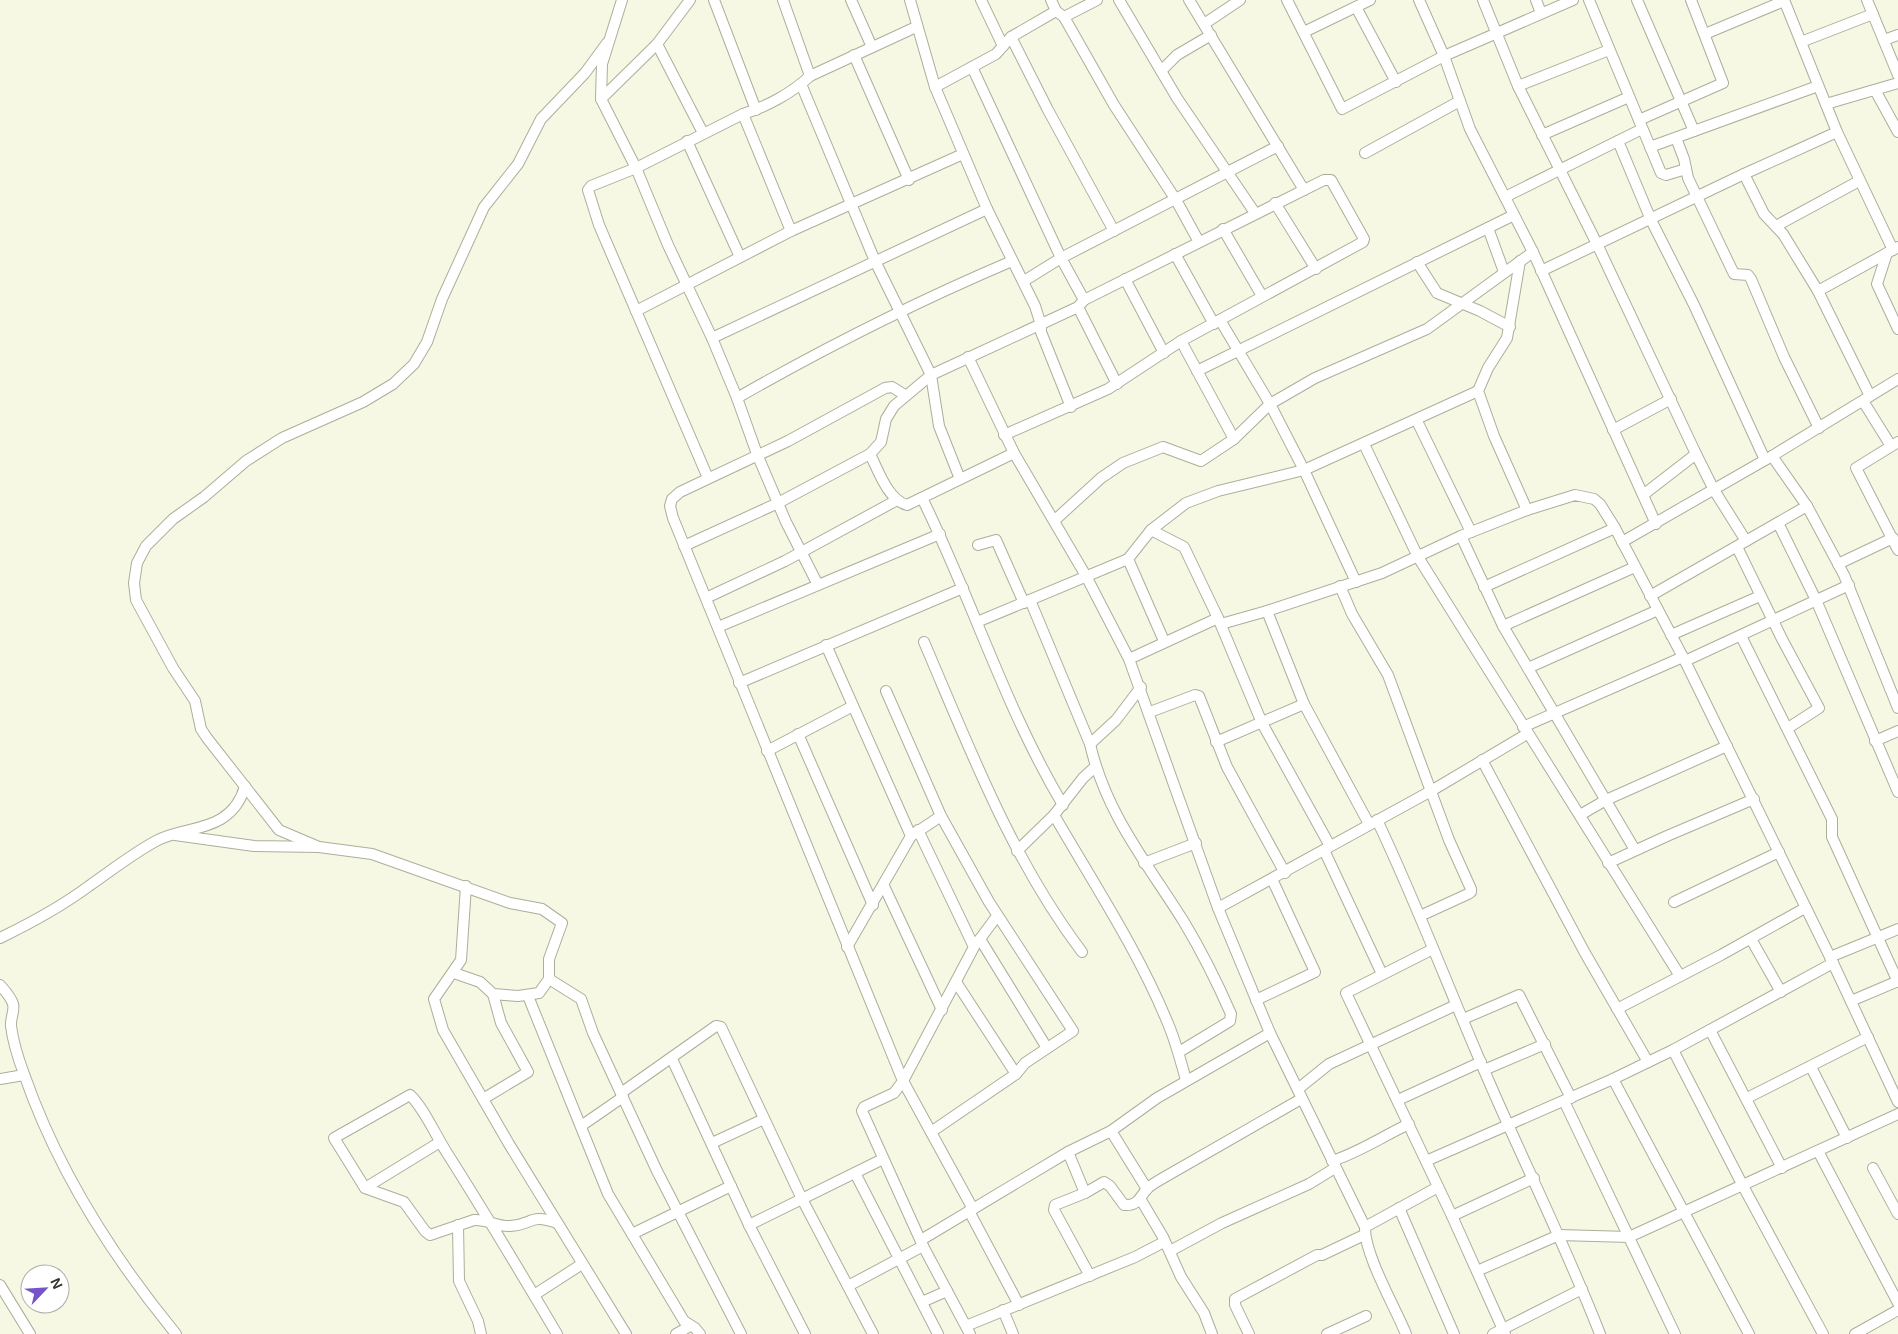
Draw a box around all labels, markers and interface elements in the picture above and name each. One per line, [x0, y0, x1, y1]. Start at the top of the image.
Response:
north arrow [20, 1264, 70, 1314]
text: N [47, 1276, 66, 1291]

